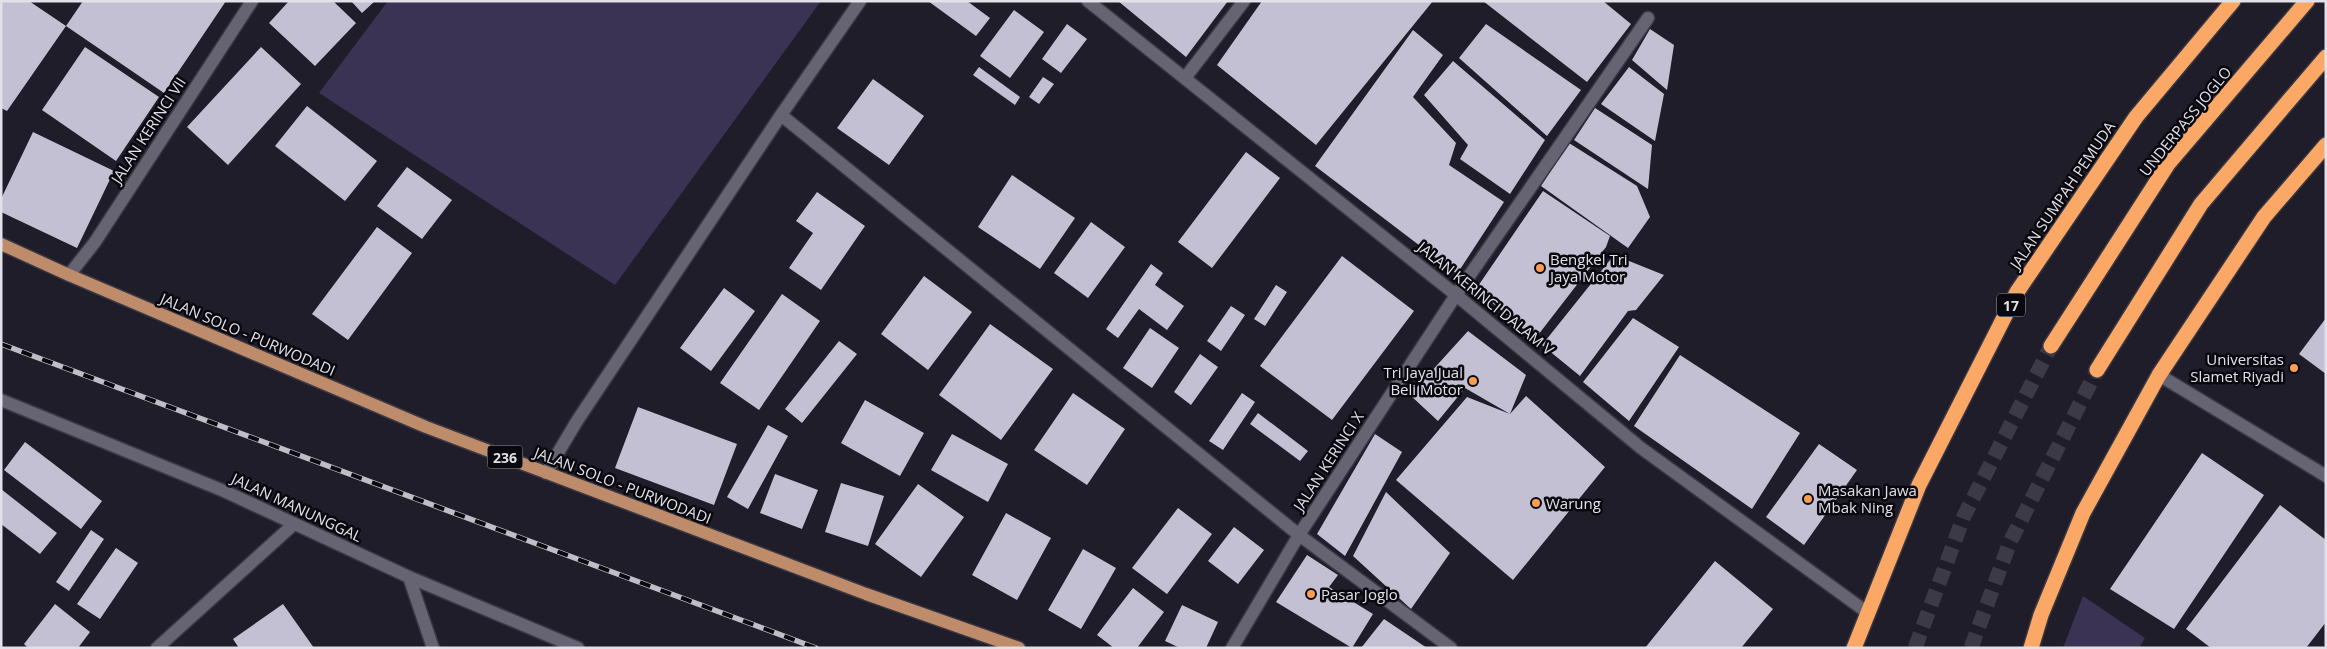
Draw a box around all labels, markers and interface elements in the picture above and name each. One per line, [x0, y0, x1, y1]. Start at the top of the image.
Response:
street label: UNDERPASS JOGLO [2135, 62, 2235, 180]
street label: JALAN KERINCI VII [105, 73, 190, 189]
street label: JALAN SUMPAH PEMUDA [2004, 117, 2119, 274]
street label: JALAN KERINCI DALAM V [1412, 236, 1558, 359]
place label: Bengkel Tri Jaya Motor [1548, 249, 1628, 286]
marker: Bengkel Tri Jaya Motor [1534, 262, 1546, 274]
street label: JALAN SOLO - PURWODADI [156, 287, 339, 380]
road number: 17 [1997, 294, 2025, 316]
place label: Universitas Slamet Riyadi [2190, 349, 2284, 386]
place label: Tri Jaya Jual Beli Motor [1383, 362, 1463, 399]
marker: Universitas Slamet Riyadi [2288, 362, 2300, 374]
marker: Tri Jaya Jual Beli Motor [1467, 375, 1479, 387]
street label: JALAN KERINCI X [1287, 407, 1368, 516]
street label: JALAN SOLO - PURWODADI [530, 441, 714, 528]
road number: 236 [488, 446, 522, 468]
street label: JALAN MANUNGGAL [227, 467, 366, 546]
place label: Masakan Jawa Mbak Ning [1818, 480, 1917, 517]
place label: Warung [1546, 493, 1601, 513]
marker: Masakan Jawa Mbak Ning [1802, 493, 1814, 505]
marker: Warung [1530, 497, 1542, 509]
place label: Pasar Joglo [1321, 584, 1398, 604]
marker: Pasar Joglo [1305, 588, 1317, 600]

